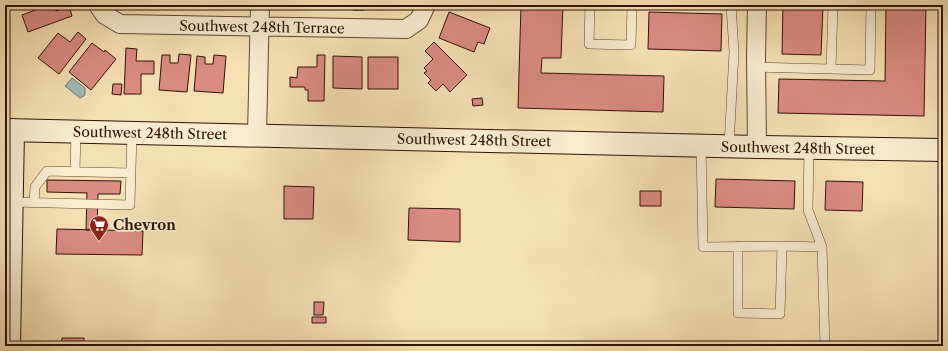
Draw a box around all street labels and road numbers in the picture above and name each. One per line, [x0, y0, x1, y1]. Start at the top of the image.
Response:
street label: Southwest 248th Terrace [179, 17, 345, 37]
street label: Southwest 248th Street [73, 123, 227, 143]
street label: Southwest 248th Street [397, 130, 551, 150]
street label: Southwest 248th Street [721, 138, 875, 158]

